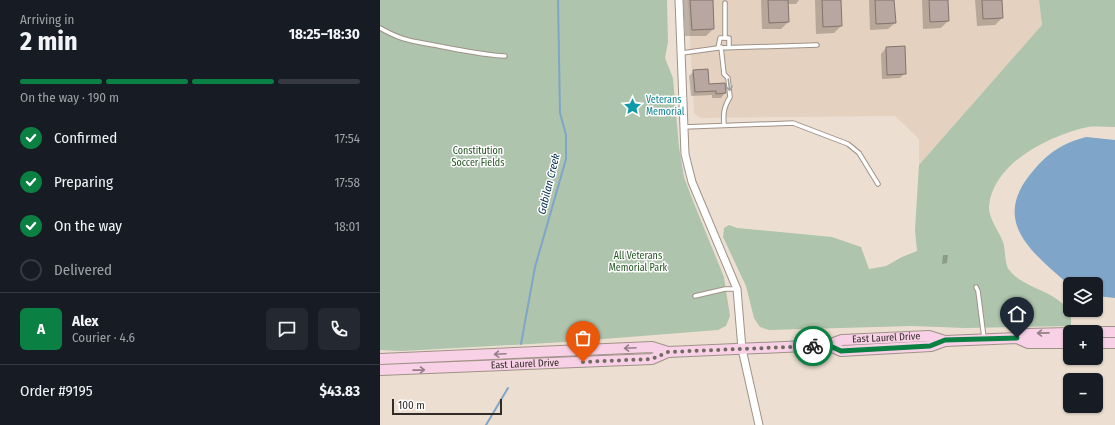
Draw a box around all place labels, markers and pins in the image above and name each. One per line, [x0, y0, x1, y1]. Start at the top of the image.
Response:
place label: Veterans Memorial [646, 94, 685, 118]
place icon: Veterans Memorial [623, 96, 643, 116]
pin [1000, 297, 1034, 338]
pin [566, 321, 600, 362]

